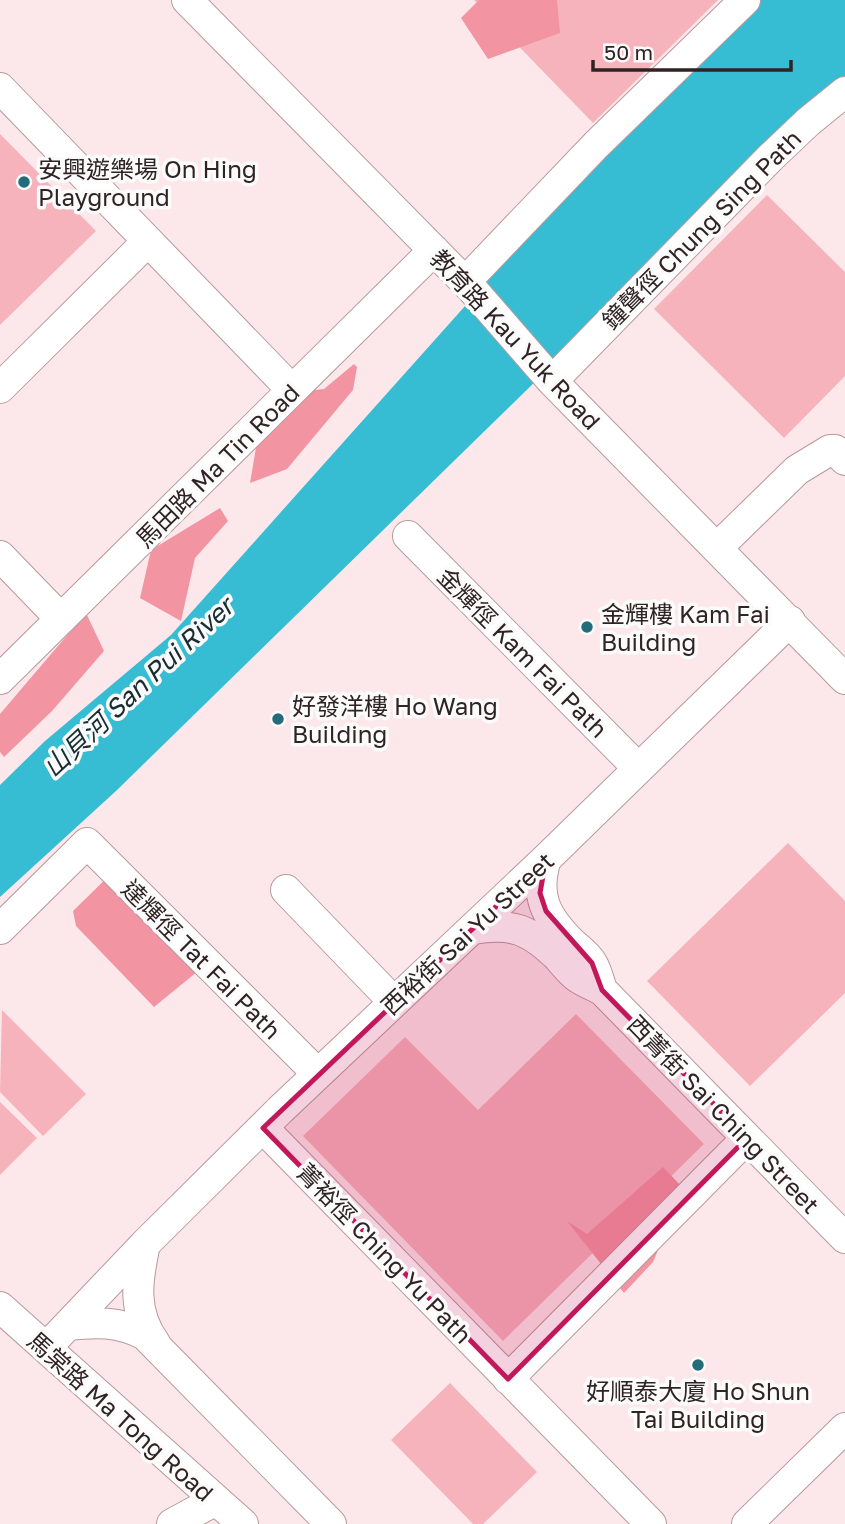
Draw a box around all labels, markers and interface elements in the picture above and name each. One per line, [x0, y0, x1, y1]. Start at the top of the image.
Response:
scale bar [593, 28, 791, 72]
text: 50 m [604, 39, 653, 65]
street label: 鐘聲徑 Chung Sing Path [595, 123, 807, 335]
place label: 安興遊樂場 On Hing Playground [38, 154, 257, 211]
marker: 安興遊樂場 On Hing Playground [16, 174, 32, 190]
street label: 教育路 Kau Yuk Road [425, 243, 607, 435]
street label: 馬田路 Ma Tin Road [129, 377, 305, 553]
street label: 金輝徑 Kam Fai Path [432, 561, 614, 743]
water label: 山貝河 San Pui River [37, 588, 242, 783]
place label: 金輝樓 Kam Fai Building [601, 599, 770, 656]
marker: 金輝樓 Kam Fai Building [579, 619, 595, 635]
place label: 好發洋樓 Ho Wang Building [292, 691, 498, 748]
marker: 好發洋樓 Ho Wang Building [270, 711, 286, 727]
street label: 西裕街 Sai Yu Street [375, 846, 559, 1020]
street label: 達輝徑 Tat Fai Path [117, 874, 287, 1044]
street label: 西菁街 Sai Ching Street [622, 1009, 826, 1219]
street label: 菁裕徑 Ching Yu Path [292, 1157, 478, 1349]
street label: 馬棠路 Ma Tong Road [22, 1325, 220, 1507]
marker: 好順泰大廈 Ho Shun Tai Building [690, 1357, 706, 1373]
place label: 好順泰大廈 Ho Shun Tai Building [586, 1376, 810, 1433]

